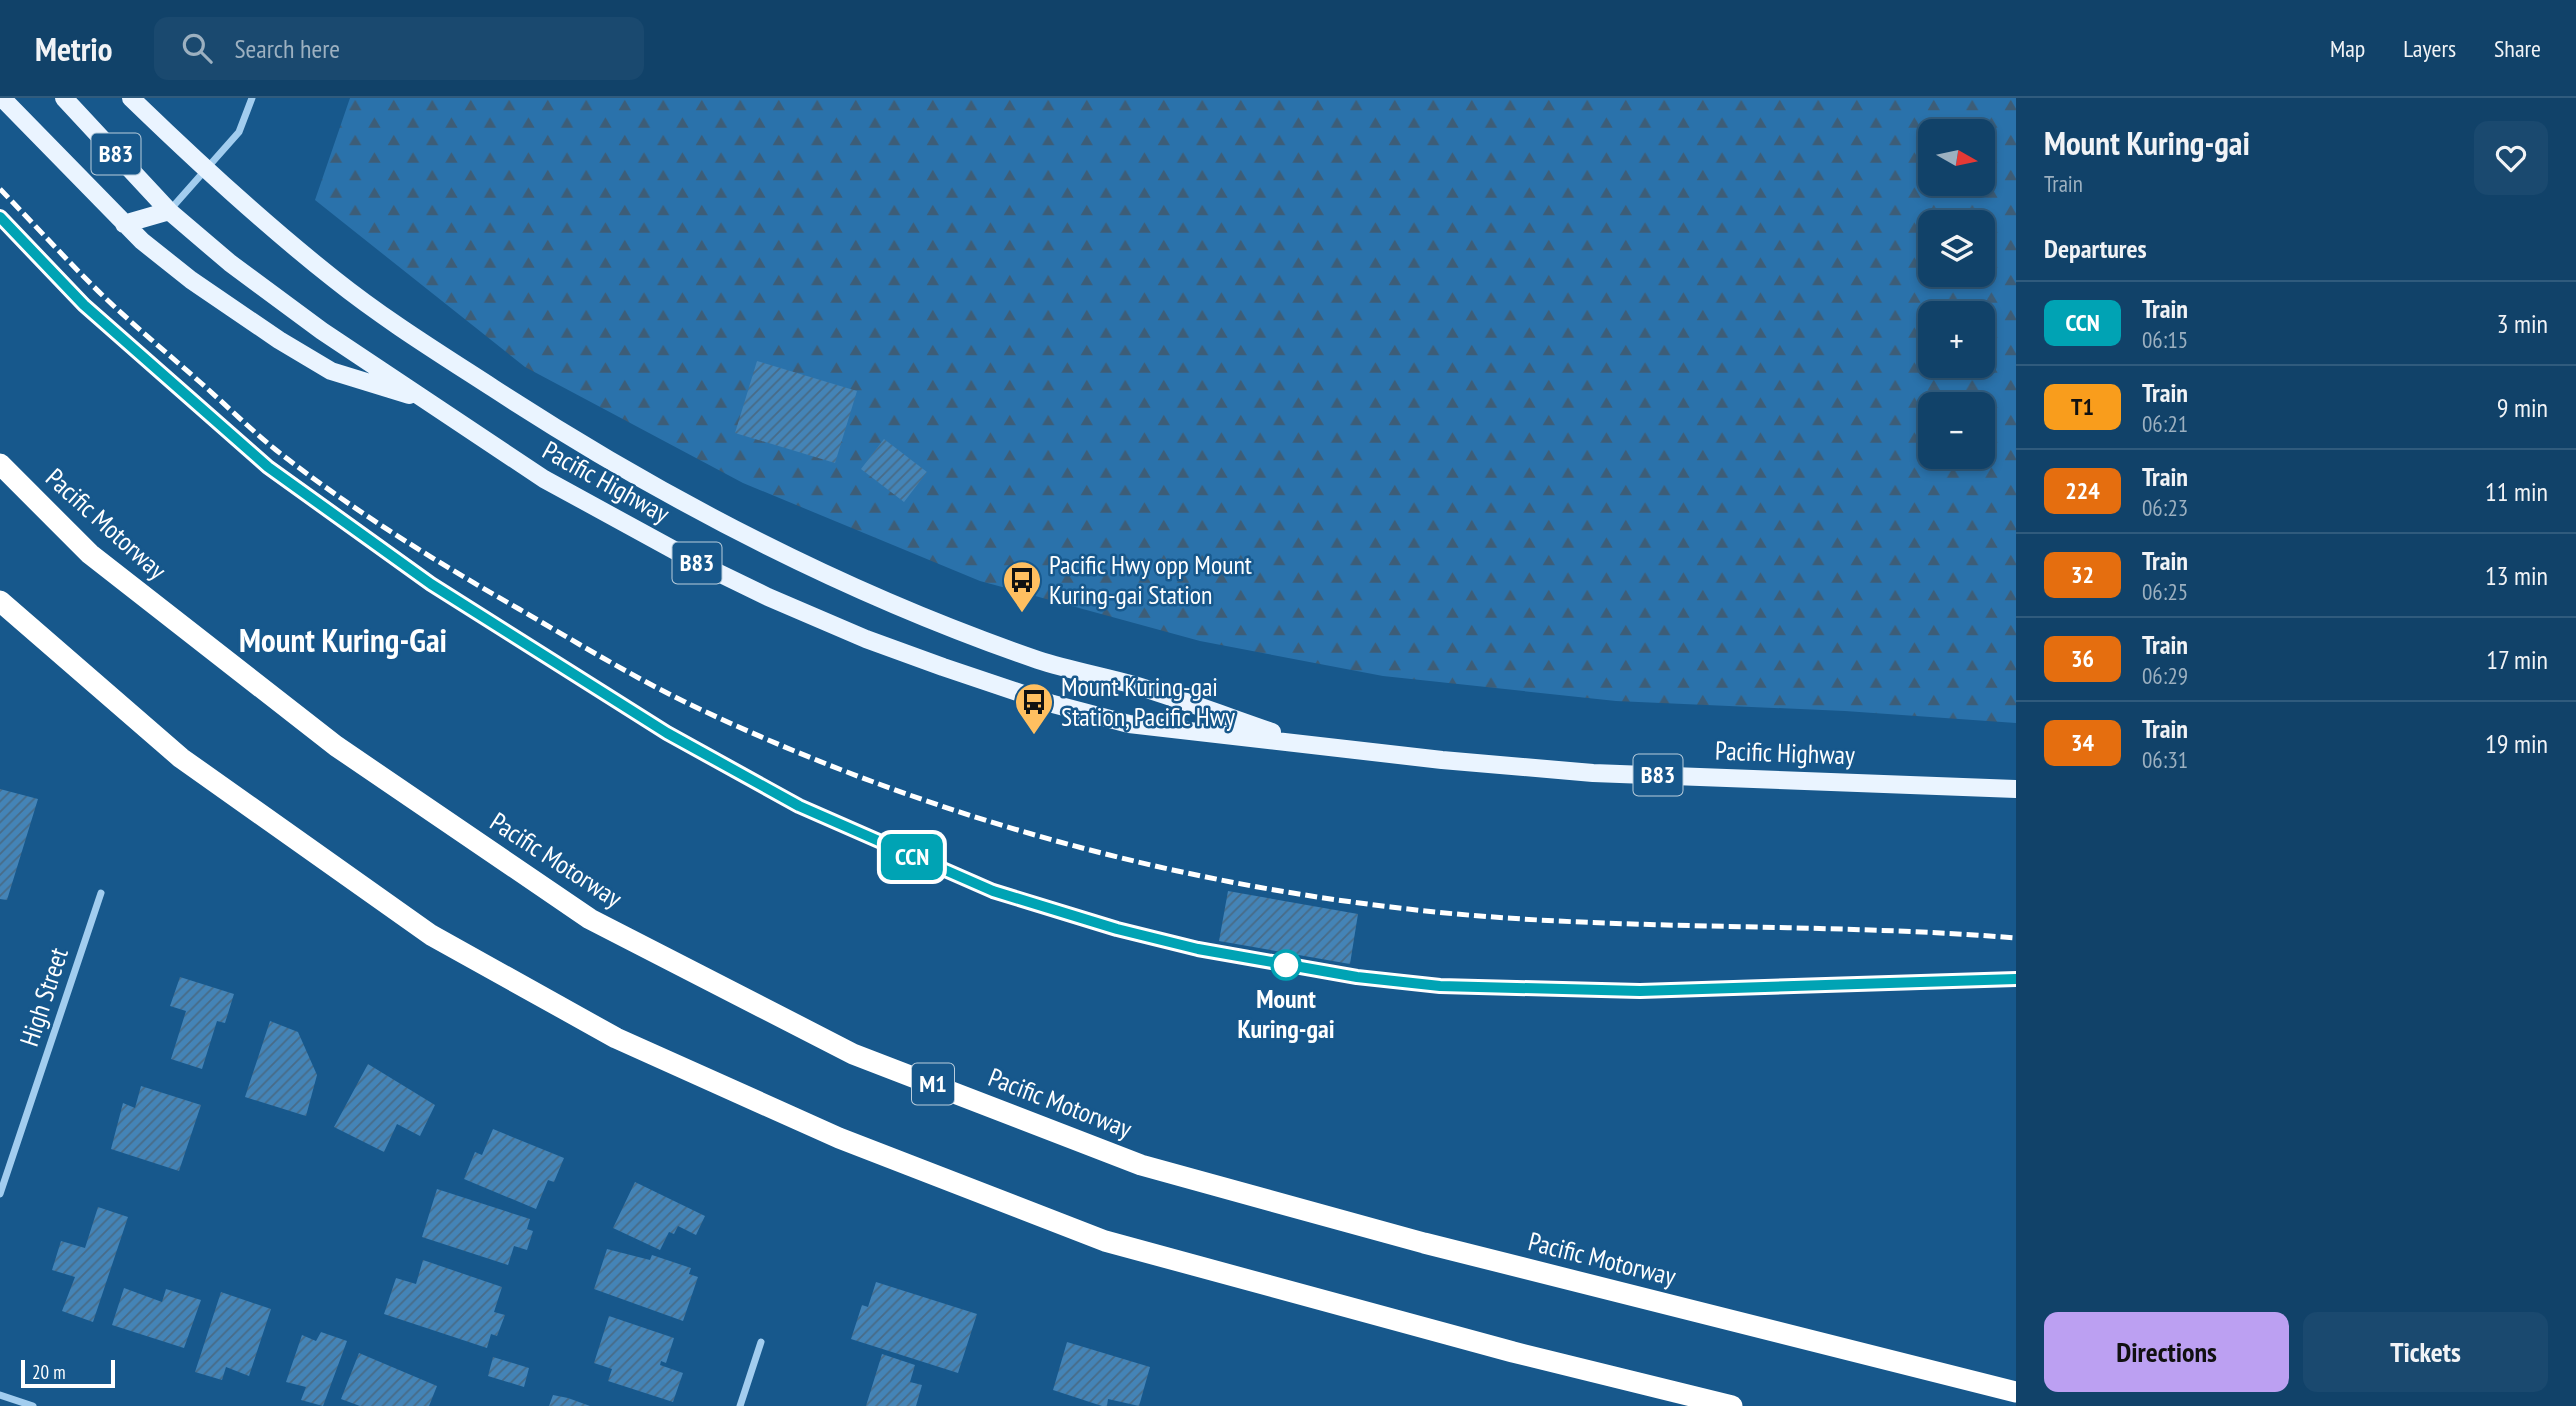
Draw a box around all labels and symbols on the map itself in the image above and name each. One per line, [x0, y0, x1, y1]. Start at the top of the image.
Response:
north arrow [1918, 119, 1995, 196]
road number: B83 [92, 134, 140, 174]
street label: Pacific Highway [537, 433, 676, 530]
street label: Pacific Motorway [39, 461, 173, 586]
road number: B83 [672, 542, 722, 584]
place label: Pacific Hwy opp Mount Kuring-gai Station [1049, 548, 1252, 611]
bus stop icon: Pacific Hwy opp Mount Kuring-gai Station [1001, 559, 1043, 614]
district label: Mount Kuring-Gai [239, 618, 447, 661]
place label: Mount Kuring-gai Station, Pacific Hwy [1061, 670, 1235, 733]
bus stop icon: Mount Kuring-gai Station, Pacific Hwy [1013, 681, 1055, 736]
street label: Pacific Highway [1715, 734, 1856, 771]
road number: B83 [1634, 754, 1682, 796]
street label: Pacific Motorway [484, 805, 629, 915]
line badge: CCN [872, 834, 952, 880]
street label: High Street [12, 943, 75, 1050]
marker: Mount Kuring-gai [1271, 950, 1301, 980]
place label: Mount Kuring-gai [1237, 982, 1335, 1045]
street label: Pacific Motorway [984, 1060, 1137, 1145]
road number: M1 [912, 1064, 954, 1104]
street label: Pacific Motorway [1525, 1224, 1679, 1293]
scale bar [21, 1357, 116, 1389]

